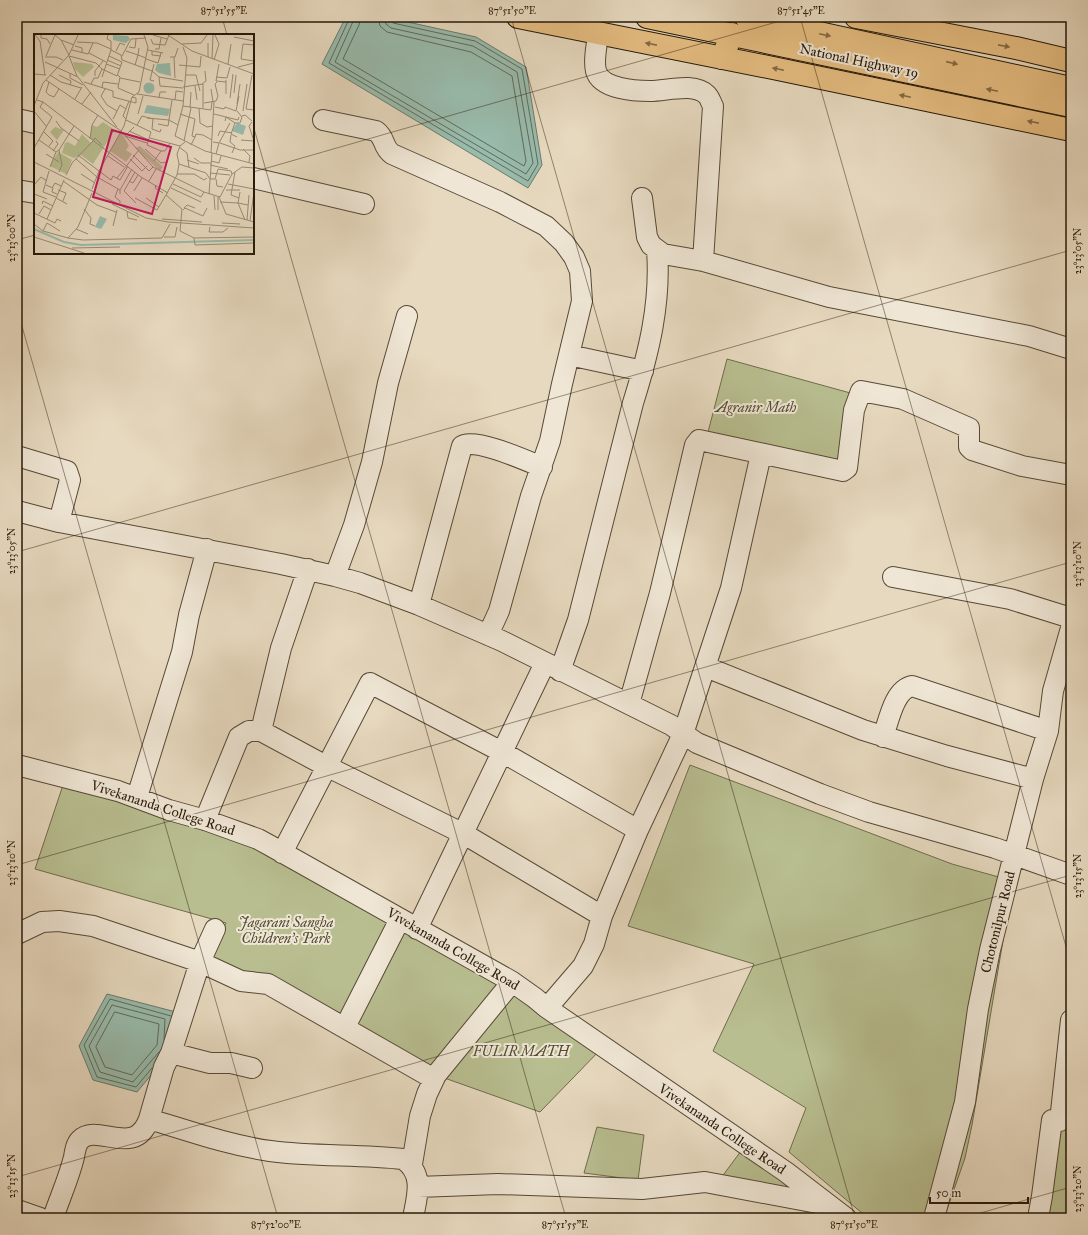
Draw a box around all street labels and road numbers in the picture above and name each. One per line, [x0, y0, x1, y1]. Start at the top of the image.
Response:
street label: National Highway 19 [798, 40, 920, 82]
street label: Vivekananda College Road [88, 776, 237, 839]
street label: Chotonilpur Road [977, 869, 1019, 975]
street label: Vivekananda College Road [383, 904, 522, 994]
street label: Vivekananda College Road [654, 1079, 789, 1178]

